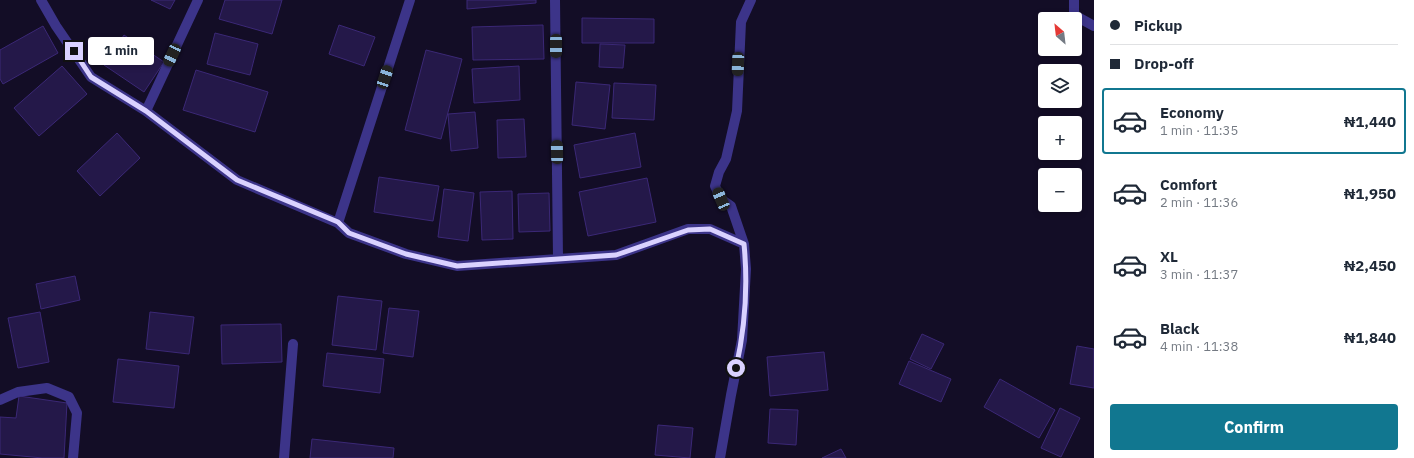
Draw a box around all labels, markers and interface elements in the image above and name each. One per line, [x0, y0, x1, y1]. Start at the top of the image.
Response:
north arrow [1038, 12, 1082, 56]
map controls [1038, 12, 1082, 212]
text: Pickup [1134, 16, 1182, 35]
car [550, 34, 562, 58]
callout: 1 min [88, 37, 154, 65]
route end [65, 42, 83, 60]
text: 1 min [104, 42, 138, 59]
car [161, 42, 183, 68]
car [732, 52, 744, 76]
text: Drop-off [1134, 54, 1194, 73]
car [376, 64, 394, 90]
button: layers [1038, 64, 1082, 108]
icon: car [1112, 103, 1148, 139]
text: Economy [1160, 103, 1224, 122]
text: ₦1,440 [1344, 112, 1396, 131]
button: + [1038, 116, 1082, 160]
text: 1 min · 11:35 [1160, 122, 1238, 139]
car [551, 140, 563, 164]
button: − [1038, 168, 1082, 212]
icon: car [1112, 175, 1148, 211]
text: Comfort [1160, 175, 1217, 194]
text: ₦1,950 [1344, 184, 1396, 203]
car [711, 186, 731, 212]
text: 2 min · 11:36 [1160, 194, 1238, 211]
icon: car [1112, 247, 1148, 283]
text: XL [1160, 247, 1178, 266]
text: ₦2,450 [1344, 256, 1396, 275]
text: 3 min · 11:37 [1160, 266, 1238, 283]
icon: car [1112, 319, 1148, 355]
text: Black [1160, 319, 1200, 338]
text: ₦1,840 [1344, 328, 1396, 347]
text: 4 min · 11:38 [1160, 338, 1238, 355]
route start [727, 359, 745, 377]
button: Confirm [1110, 404, 1398, 450]

